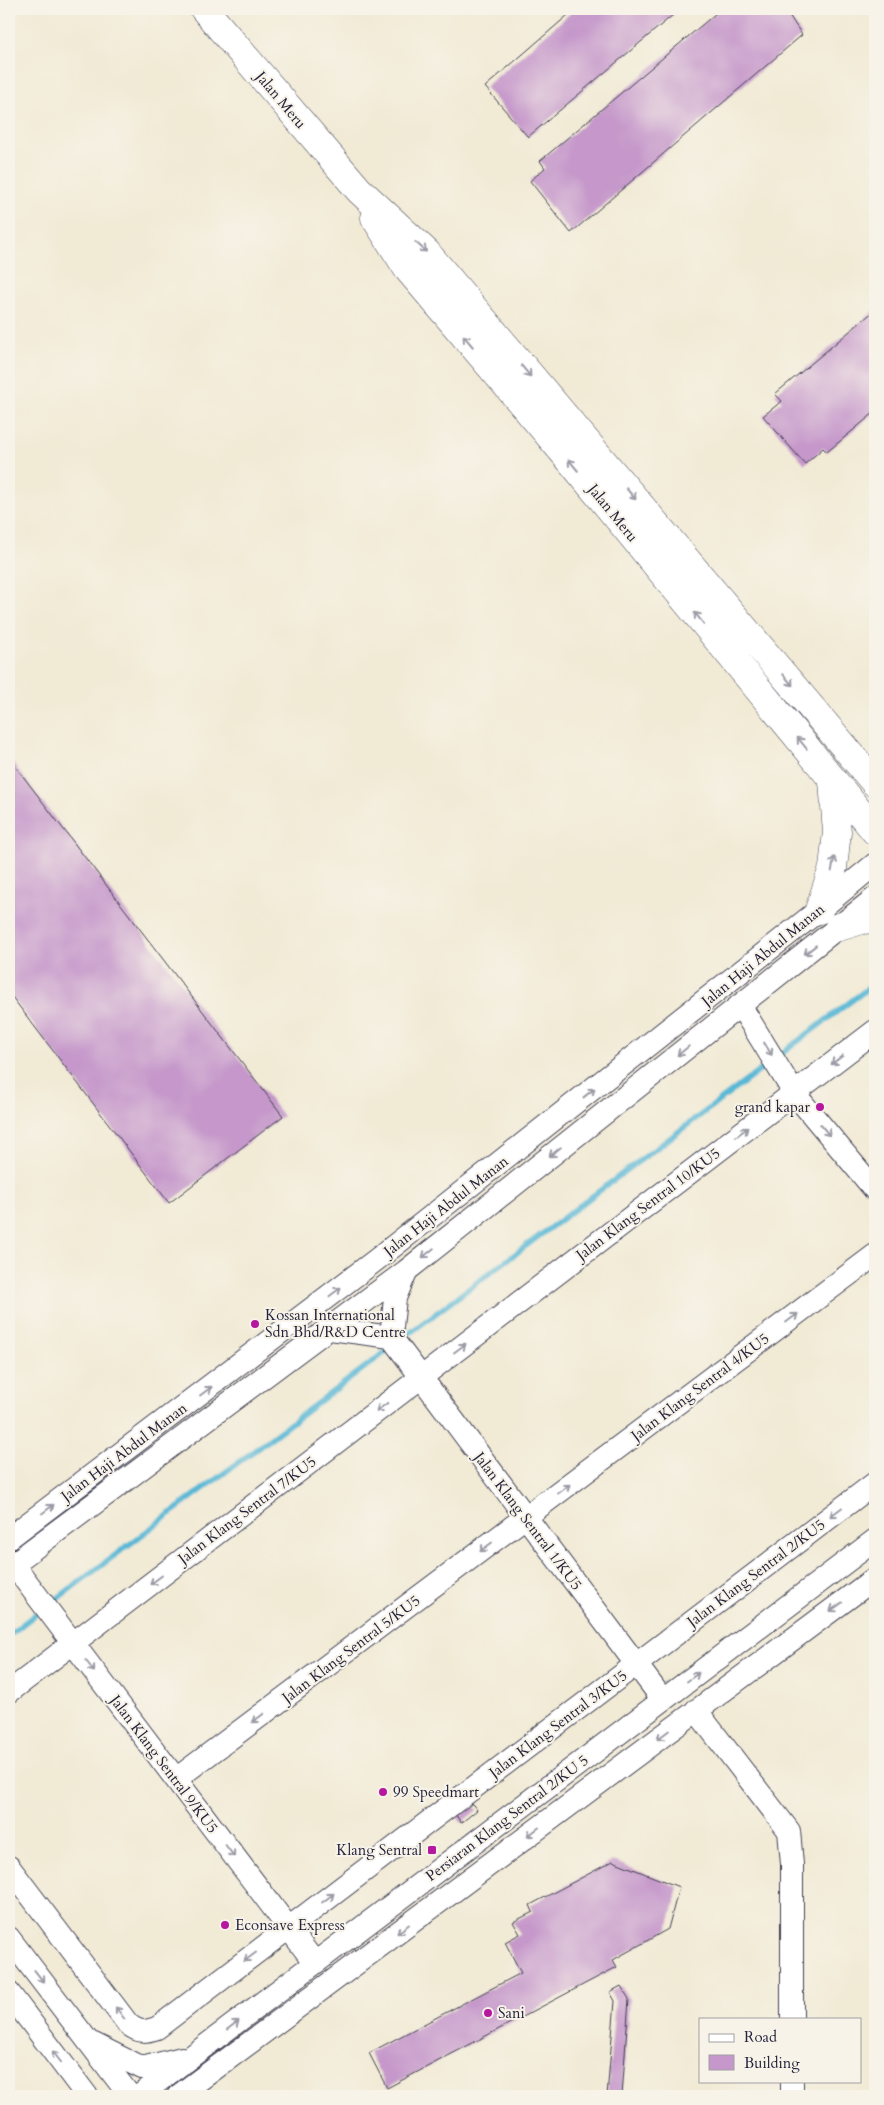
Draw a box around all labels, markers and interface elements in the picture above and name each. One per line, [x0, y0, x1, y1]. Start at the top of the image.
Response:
street label: Jalan Meru [250, 66, 311, 133]
one-way arrow [414, 241, 427, 253]
one-way arrow [463, 335, 474, 348]
one-way arrow [520, 364, 531, 377]
one-way arrow [568, 459, 579, 472]
street label: Jalan Meru [582, 478, 643, 546]
one-way arrow [625, 488, 637, 501]
one-way arrow [693, 611, 704, 624]
one-way arrow [783, 673, 794, 686]
one-way arrow [797, 737, 808, 750]
one-way arrow [828, 856, 838, 872]
street label: Jalan Haji Abdul Manan [696, 899, 829, 1012]
one-way arrow [804, 944, 817, 955]
one-way arrow [763, 1042, 773, 1056]
one-way arrow [676, 1045, 689, 1056]
one-way arrow [831, 1055, 844, 1066]
one-way arrow [582, 1088, 595, 1099]
place label: grand kapar [735, 1097, 811, 1117]
marker: grand kapar [814, 1101, 826, 1113]
one-way arrow [820, 1123, 831, 1136]
one-way arrow [735, 1127, 748, 1138]
street label: Jalan Klang Sentral 10/KU5 [570, 1143, 724, 1266]
one-way arrow [549, 1146, 562, 1157]
street label: Jalan Haji Abdul Manan [378, 1151, 513, 1262]
one-way arrow [422, 1248, 435, 1259]
one-way arrow [328, 1287, 342, 1297]
place label: Kossan International Sdn Bhd/R&D Centre [265, 1305, 406, 1342]
one-way arrow [785, 1312, 798, 1323]
marker: Kossan International Sdn Bhd/R&D Centre [249, 1318, 261, 1330]
street label: Jalan Klang Sentral 4/KU5 [625, 1329, 773, 1447]
one-way arrow [453, 1342, 466, 1353]
one-way arrow [199, 1385, 212, 1396]
street label: Jalan Haji Abdul Manan [55, 1398, 191, 1507]
one-way arrow [376, 1401, 389, 1412]
street label: Jalan Klang Sentral 1/KU5 [468, 1446, 586, 1594]
street label: Jalan Klang Sentral 7/KU5 [172, 1452, 320, 1570]
one-way arrow [557, 1483, 570, 1494]
one-way arrow [41, 1504, 55, 1514]
one-way arrow [829, 1507, 843, 1517]
street label: Jalan Klang Sentral 2/KU5 [681, 1515, 829, 1633]
one-way arrow [479, 1542, 493, 1552]
one-way arrow [149, 1575, 163, 1585]
street label: Jalan Klang Sentral 5/KU5 [276, 1591, 424, 1709]
one-way arrow [830, 1601, 843, 1612]
one-way arrow [85, 1659, 95, 1673]
street label: Jalan Klang Sentral 3/KU5 [483, 1666, 631, 1784]
one-way arrow [686, 1672, 700, 1682]
street label: Jalan Klang Sentral 9/KU5 [104, 1689, 222, 1837]
one-way arrow [251, 1713, 265, 1723]
one-way arrow [657, 1729, 670, 1740]
street label: Persiaran Klang Sentral 2/KU 5 [422, 1750, 592, 1886]
place label: 99 Speedmart [393, 1782, 479, 1802]
marker: 99 Speedmart [377, 1786, 389, 1798]
one-way arrow [526, 1827, 540, 1837]
place label: Klang Sentral [336, 1840, 422, 1860]
one-way arrow [225, 1844, 236, 1857]
marker: Klang Sentral [426, 1844, 438, 1856]
one-way arrow [321, 1893, 334, 1904]
place label: Econsave Express [235, 1915, 345, 1935]
marker: Econsave Express [219, 1919, 231, 1931]
one-way arrow [397, 1924, 410, 1935]
one-way arrow [244, 1952, 257, 1963]
one-way arrow [33, 1969, 44, 1982]
place label: Sani [498, 2003, 525, 2023]
one-way arrow [114, 2007, 125, 2020]
marker: Sani [482, 2007, 494, 2019]
legend [699, 2018, 862, 2082]
one-way arrow [226, 2020, 240, 2030]
text: Road [744, 2027, 777, 2047]
one-way arrow [52, 2050, 62, 2064]
text: Building [744, 2053, 800, 2073]

